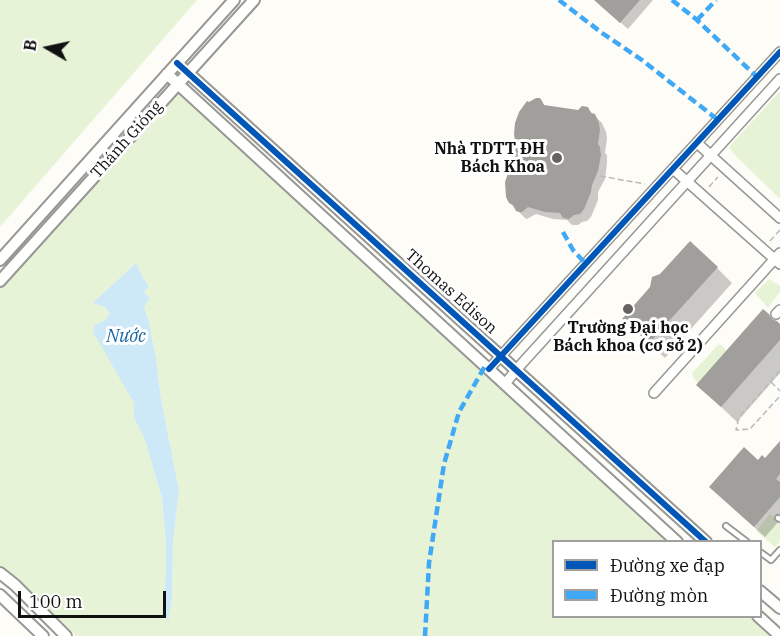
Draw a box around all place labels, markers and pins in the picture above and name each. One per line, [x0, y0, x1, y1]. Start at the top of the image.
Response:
place label: Nhà TDTT ĐH Bách Khoa [434, 139, 545, 177]
marker: Nhà TDTT ĐH Bách Khoa [550, 151, 564, 165]
marker: Trường Đại học Bách khoa (cơ sở 2) [621, 302, 635, 316]
place label: Trường Đại học Bách khoa (cơ sở 2) [553, 318, 703, 356]

